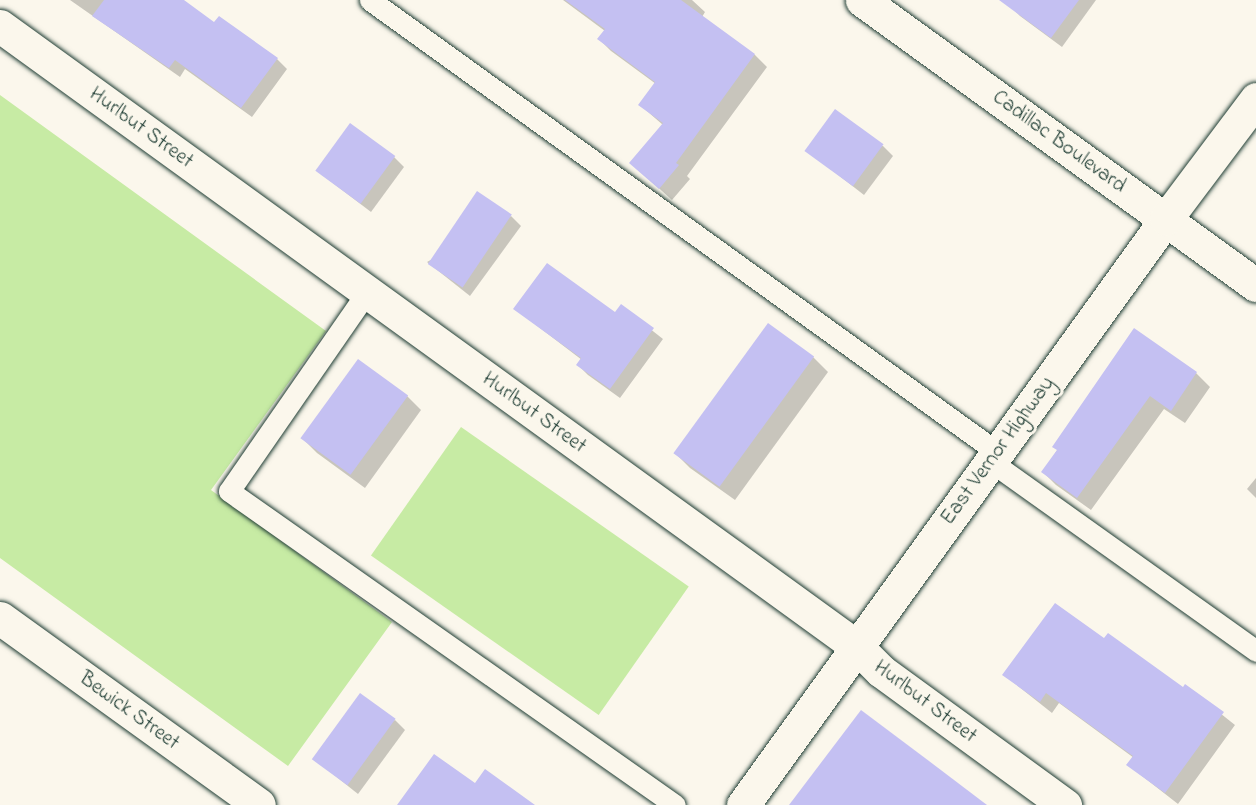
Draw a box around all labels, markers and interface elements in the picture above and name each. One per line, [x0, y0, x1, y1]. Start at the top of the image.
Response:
street label: Hurlbut Street [84, 82, 198, 174]
street label: Cadillac Boulevard [987, 85, 1131, 199]
street label: Hurlbut Street [477, 367, 591, 459]
street label: East Vernor Highway [936, 372, 1060, 530]
street label: Hurlbut Street [869, 655, 981, 749]
street label: Bewick Street [74, 666, 184, 756]

